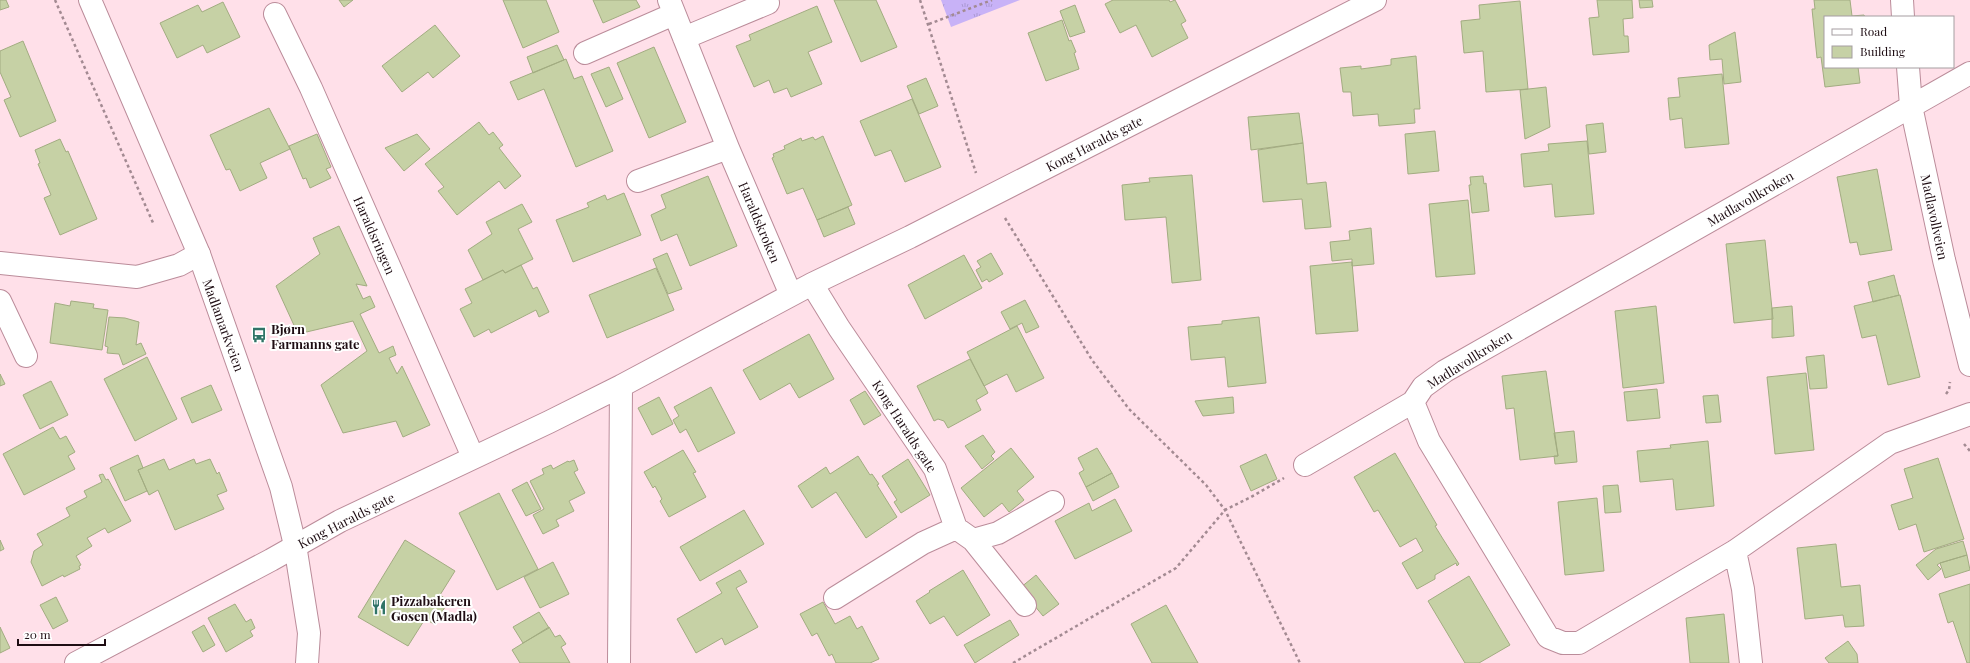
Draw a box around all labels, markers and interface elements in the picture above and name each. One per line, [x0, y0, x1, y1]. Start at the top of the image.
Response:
legend [1824, 16, 1954, 68]
text: Road [1860, 23, 1887, 39]
text: Building [1860, 43, 1906, 59]
street label: Kong Haralds gate [1043, 111, 1146, 175]
street label: Madlavollkroken [1704, 166, 1796, 230]
street label: Madlavollveien [1918, 173, 1952, 262]
street label: Haraldskroken [735, 179, 785, 265]
street label: Haraldsringen [350, 193, 400, 277]
street label: Madlamarkveien [199, 276, 249, 374]
place label: Bjørn Farmanns gate [271, 320, 360, 352]
bus stop icon: Bjørn Farmanns gate [250, 326, 268, 344]
street label: Madlavollkroken [1423, 326, 1515, 392]
street label: Kong Haralds gate [869, 377, 941, 476]
street label: Kong Haralds gate [295, 488, 398, 552]
place label: Pizzabakeren Gosen (Madla) [391, 592, 477, 624]
restaurant icon: Pizzabakeren Gosen (Madla) [370, 598, 388, 616]
scale bar [18, 621, 105, 647]
text: 20 m [24, 626, 51, 642]

